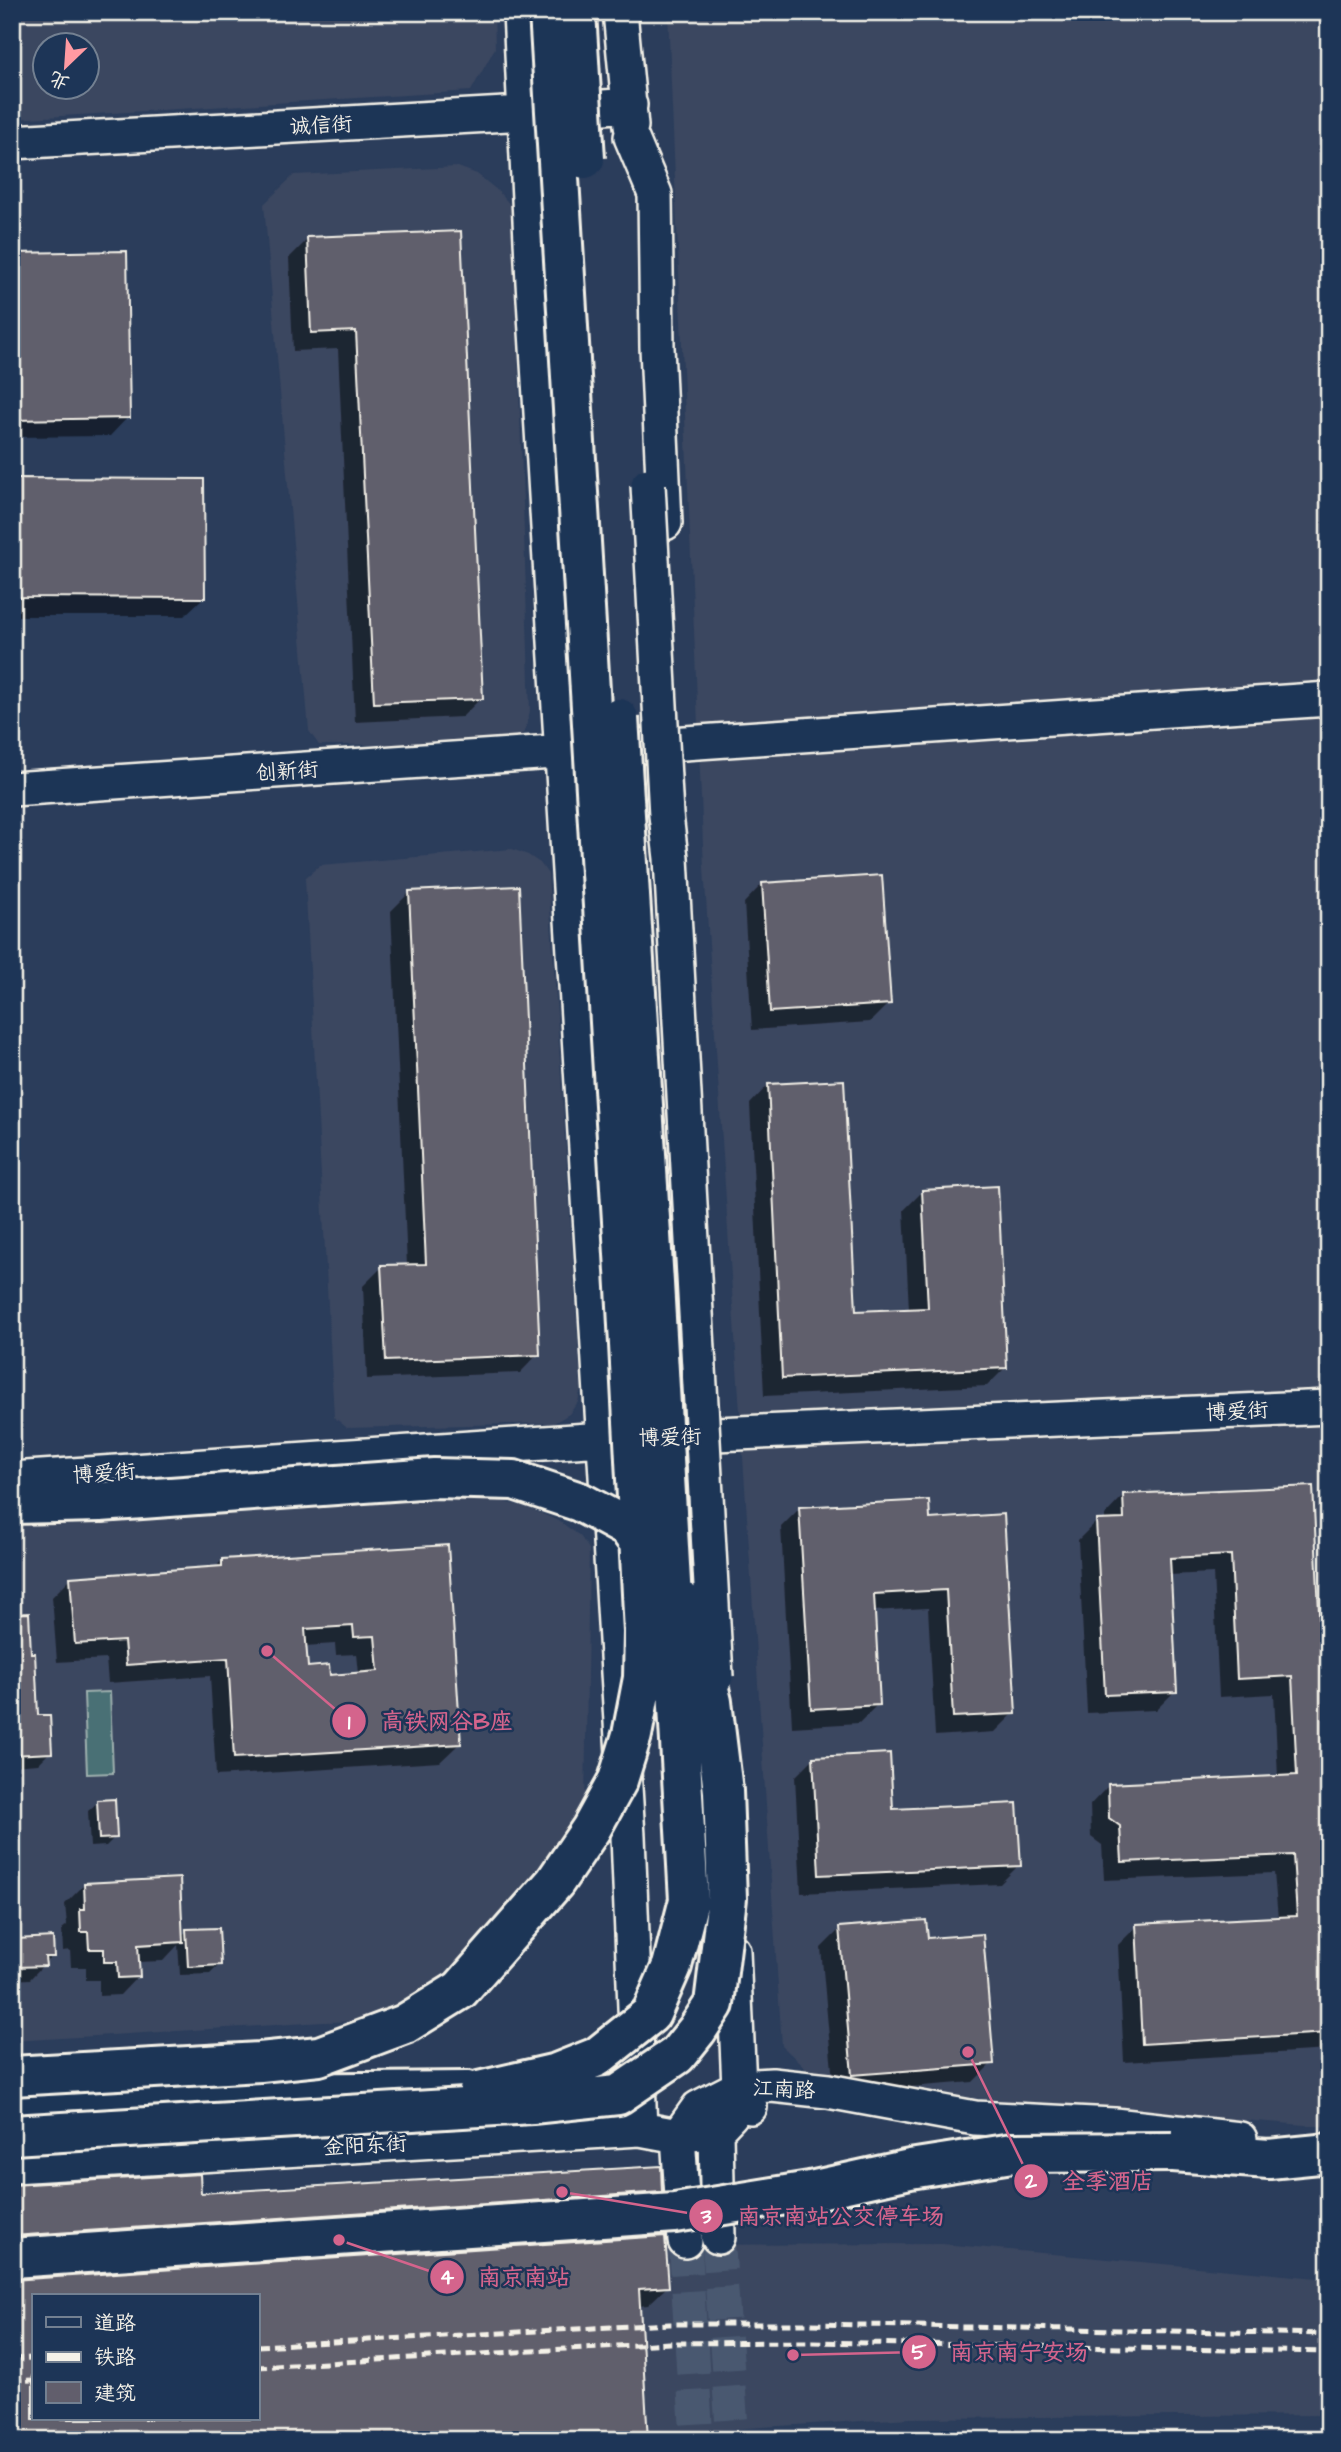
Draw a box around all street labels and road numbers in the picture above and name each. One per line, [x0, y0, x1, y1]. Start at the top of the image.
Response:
street label: 诚信街 [289, 109, 353, 142]
street label: 创新街 [255, 755, 319, 788]
street label: 博爱街 [1205, 1395, 1269, 1428]
street label: 博爱街 [638, 1422, 702, 1453]
street label: 博爱街 [72, 1457, 136, 1490]
street label: 江南路 [752, 2073, 816, 2106]
street label: 金阳东街 [322, 2129, 408, 2162]

